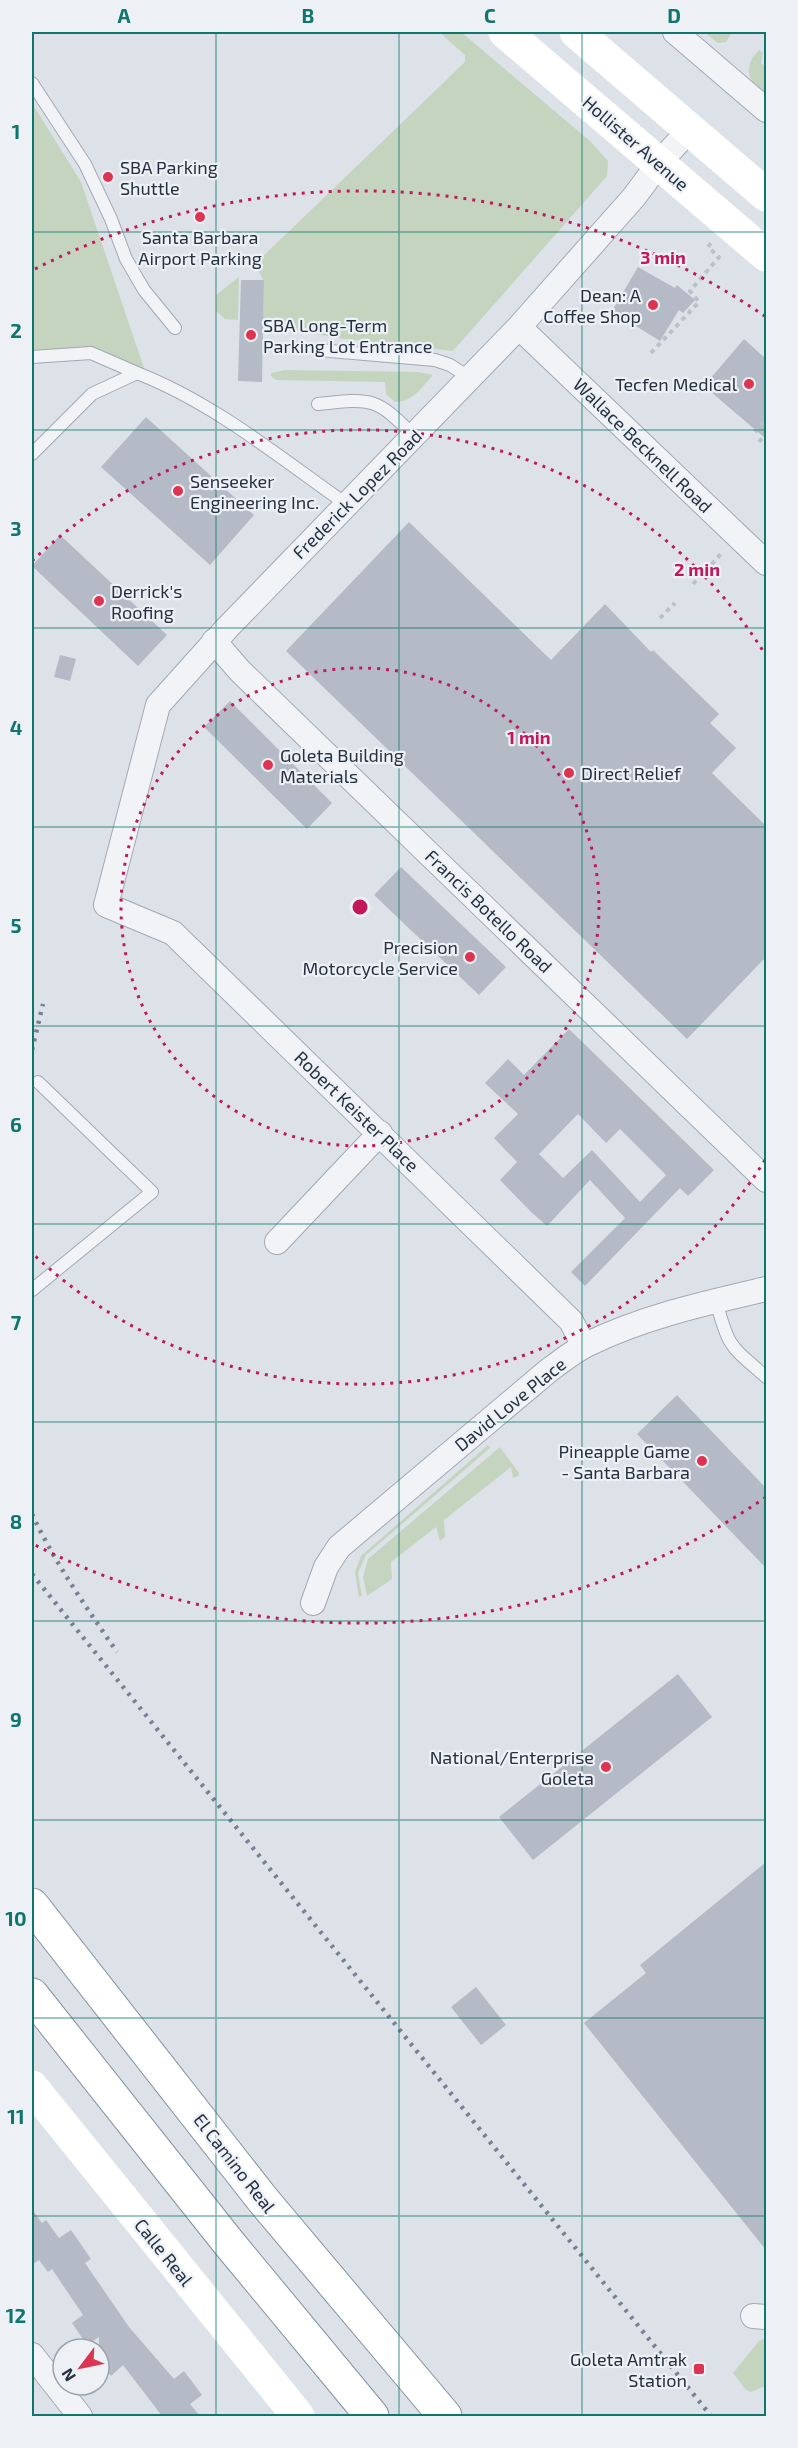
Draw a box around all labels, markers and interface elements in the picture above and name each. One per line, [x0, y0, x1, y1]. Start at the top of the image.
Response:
text: A [117, 3, 131, 27]
text: B [302, 3, 314, 27]
text: C [484, 3, 496, 27]
text: D [667, 3, 681, 27]
street label: Hollister Avenue [578, 91, 694, 195]
text: 1 [12, 119, 20, 143]
place label: SBA Parking Shuttle [120, 156, 218, 199]
marker: SBA Parking Shuttle [101, 170, 115, 184]
marker: Santa Barbara Airport Parking [193, 210, 207, 224]
place label: Santa Barbara Airport Parking [138, 226, 262, 269]
text: 3 min [640, 246, 686, 268]
place label: Dean: A Coffee Shop [543, 284, 642, 327]
marker: Dean: A Coffee Shop [646, 298, 660, 312]
place label: SBA Long-Term Parking Lot Entrance [263, 314, 432, 357]
text: 2 [10, 318, 22, 342]
marker: SBA Long-Term Parking Lot Entrance [244, 328, 258, 342]
street label: Wallace Becknell Road [569, 373, 717, 517]
place label: Tecfen Medical [615, 373, 738, 395]
marker: Tecfen Medical [742, 377, 756, 391]
street label: Frederick Lopez Road [288, 425, 426, 563]
place label: Senseeker Engineering Inc. [190, 470, 319, 513]
marker: Senseeker Engineering Inc. [171, 484, 185, 498]
text: 3 [10, 516, 22, 540]
text: 2 min [674, 558, 720, 580]
place label: Derrick's Roofing [111, 580, 182, 623]
marker: Derrick's Roofing [92, 594, 106, 608]
text: 4 [10, 715, 23, 739]
text: 1 min [507, 726, 551, 748]
place label: Goleta Building Materials [280, 744, 404, 787]
marker: Goleta Building Materials [261, 758, 275, 772]
place label: Direct Relief [581, 762, 682, 784]
marker: Direct Relief [562, 766, 576, 780]
street label: Francis Botello Road [421, 845, 557, 977]
centre of rings [350, 897, 370, 917]
text: 5 [10, 913, 22, 937]
place label: Precision Motorcycle Service [303, 936, 458, 979]
marker: Precision Motorcycle Service [463, 950, 477, 964]
street label: Robert Keister Place [290, 1046, 424, 1176]
text: 6 [10, 1112, 22, 1136]
text: 7 [11, 1310, 22, 1334]
street label: David Love Place [450, 1352, 570, 1456]
place label: Pineapple Game - Santa Barbara [558, 1440, 690, 1483]
marker: Pineapple Game - Santa Barbara [695, 1454, 709, 1468]
text: 8 [10, 1509, 22, 1533]
text: 9 [10, 1707, 22, 1731]
place label: National/Enterprise Goleta [430, 1746, 594, 1789]
marker: National/Enterprise Goleta [599, 1760, 613, 1774]
text: 10 [5, 1906, 27, 1930]
text: 11 [7, 2104, 25, 2128]
street label: El Camino Real [189, 2109, 281, 2218]
street label: Calle Real [130, 2214, 198, 2291]
text: 12 [6, 2303, 26, 2327]
north arrow [51, 2337, 111, 2397]
place label: Goleta Amtrak Station [570, 2348, 687, 2391]
marker: Goleta Amtrak Station [692, 2362, 706, 2376]
text: N [57, 2365, 79, 2385]

